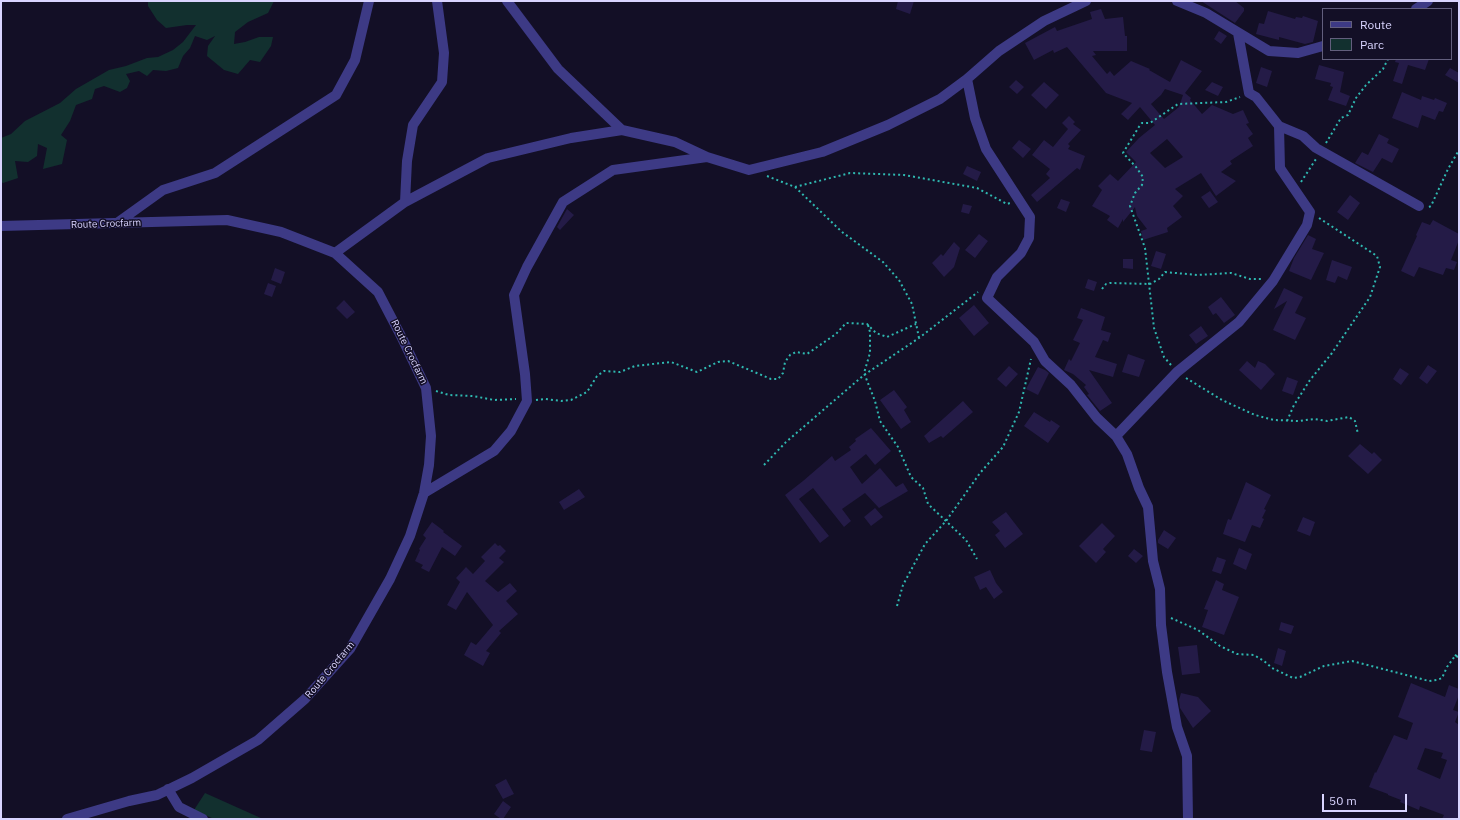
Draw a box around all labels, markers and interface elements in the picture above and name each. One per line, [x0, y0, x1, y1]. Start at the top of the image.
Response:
legend [1322, 8, 1452, 60]
text: Route [1360, 17, 1392, 32]
text: Parc [1360, 37, 1384, 52]
street label: Route Crocfarm [71, 217, 141, 231]
street label: Route Crocfarm [388, 318, 430, 386]
street label: Route Crocfarm [303, 639, 357, 701]
scale bar [1324, 786, 1409, 812]
text: 50 m [1329, 793, 1357, 808]

